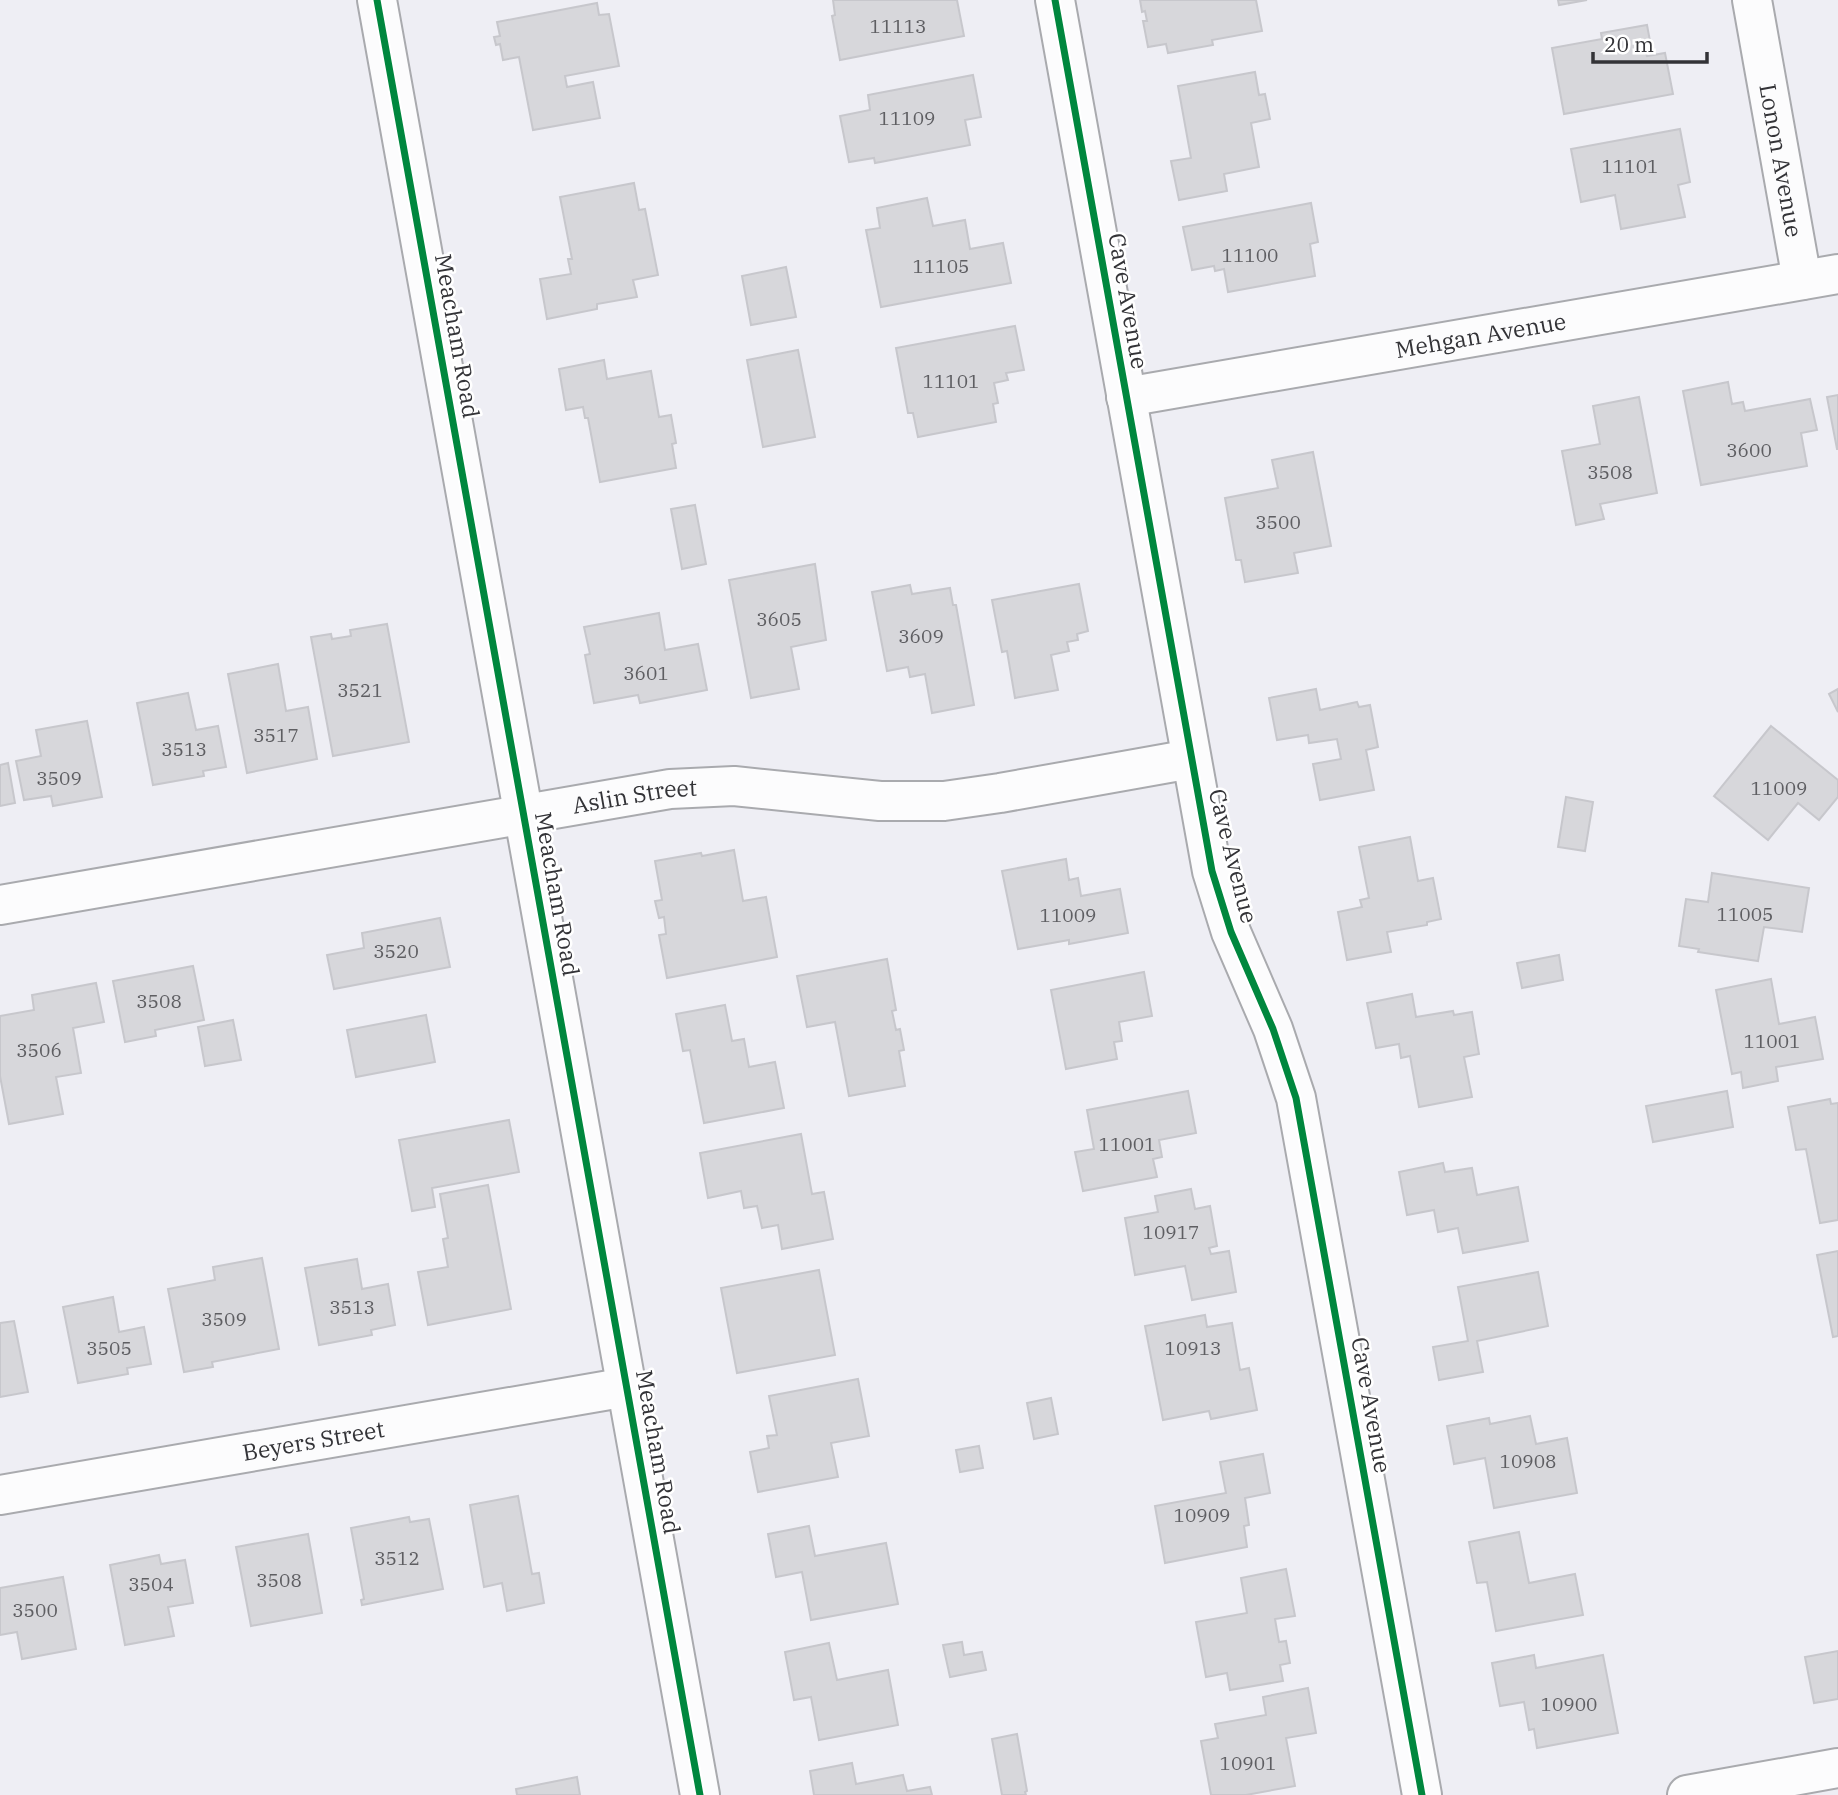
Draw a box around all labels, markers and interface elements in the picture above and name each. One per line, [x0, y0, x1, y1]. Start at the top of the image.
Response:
house number: 11113 [869, 14, 927, 38]
scale bar [1593, 21, 1707, 65]
text: 20 m [1604, 30, 1654, 58]
street label: Lonon Avenue [1753, 81, 1810, 239]
house number: 11109 [878, 106, 936, 130]
house number: 11101 [1601, 154, 1659, 178]
street label: Cave Avenue [1102, 231, 1156, 371]
house number: 11100 [1221, 243, 1279, 267]
street label: Meacham Road [429, 251, 487, 420]
house number: 11105 [912, 254, 970, 278]
street label: Mehgan Avenue [1393, 305, 1568, 364]
house number: 11101 [922, 369, 980, 393]
house number: 3600 [1726, 438, 1772, 462]
house number: 3508 [1587, 460, 1633, 484]
house number: 3500 [1255, 510, 1301, 534]
house number: 3605 [756, 607, 802, 631]
house number: 3609 [898, 624, 944, 648]
house number: 3601 [623, 661, 669, 685]
house number: 3521 [337, 678, 383, 702]
house number: 3517 [253, 723, 299, 747]
house number: 3513 [161, 737, 207, 761]
house number: 3509 [36, 766, 82, 790]
street label: Aslin Street [570, 772, 698, 820]
house number: 11009 [1750, 776, 1808, 800]
street label: Cave Avenue [1203, 785, 1265, 926]
street label: Meacham Road [529, 809, 587, 978]
house number: 11005 [1716, 902, 1774, 926]
house number: 11009 [1039, 903, 1097, 927]
house number: 3520 [373, 939, 419, 963]
house number: 3508 [136, 989, 182, 1013]
house number: 11001 [1743, 1029, 1801, 1053]
house number: 3506 [16, 1038, 62, 1062]
house number: 11001 [1098, 1132, 1156, 1156]
house number: 10917 [1142, 1220, 1200, 1244]
house number: 3513 [329, 1295, 375, 1319]
house number: 3509 [201, 1307, 247, 1331]
street label: Cave Avenue [1345, 1335, 1399, 1475]
house number: 3505 [86, 1336, 132, 1360]
house number: 10913 [1164, 1336, 1222, 1360]
street label: Meacham Road [630, 1367, 688, 1536]
street label: Beyers Street [240, 1413, 386, 1467]
house number: 10908 [1499, 1449, 1557, 1473]
house number: 10909 [1173, 1503, 1231, 1527]
house number: 3512 [374, 1546, 420, 1570]
house number: 3508 [256, 1568, 302, 1592]
house number: 3504 [128, 1572, 174, 1596]
house number: 3500 [12, 1598, 58, 1622]
house number: 10900 [1540, 1692, 1598, 1716]
house number: 10901 [1219, 1751, 1277, 1775]

